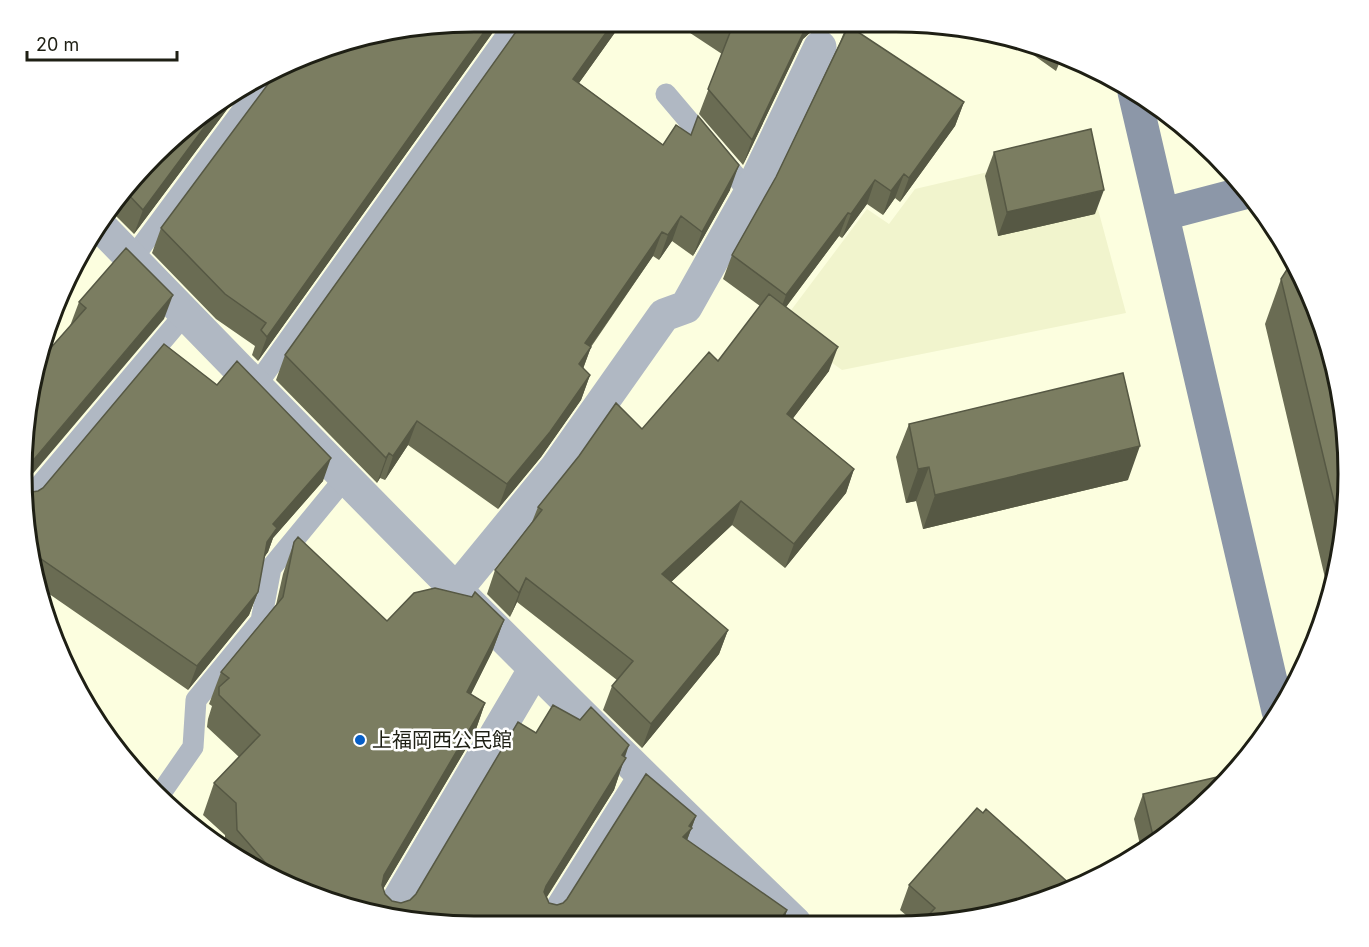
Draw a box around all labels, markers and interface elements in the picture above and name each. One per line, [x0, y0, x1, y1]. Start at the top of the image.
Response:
scale bar [27, 24, 177, 62]
text: 20 m [36, 34, 79, 55]
place label: 上福岡西公民館 [372, 728, 512, 752]
marker: 上福岡西公民館 [353, 733, 367, 747]

